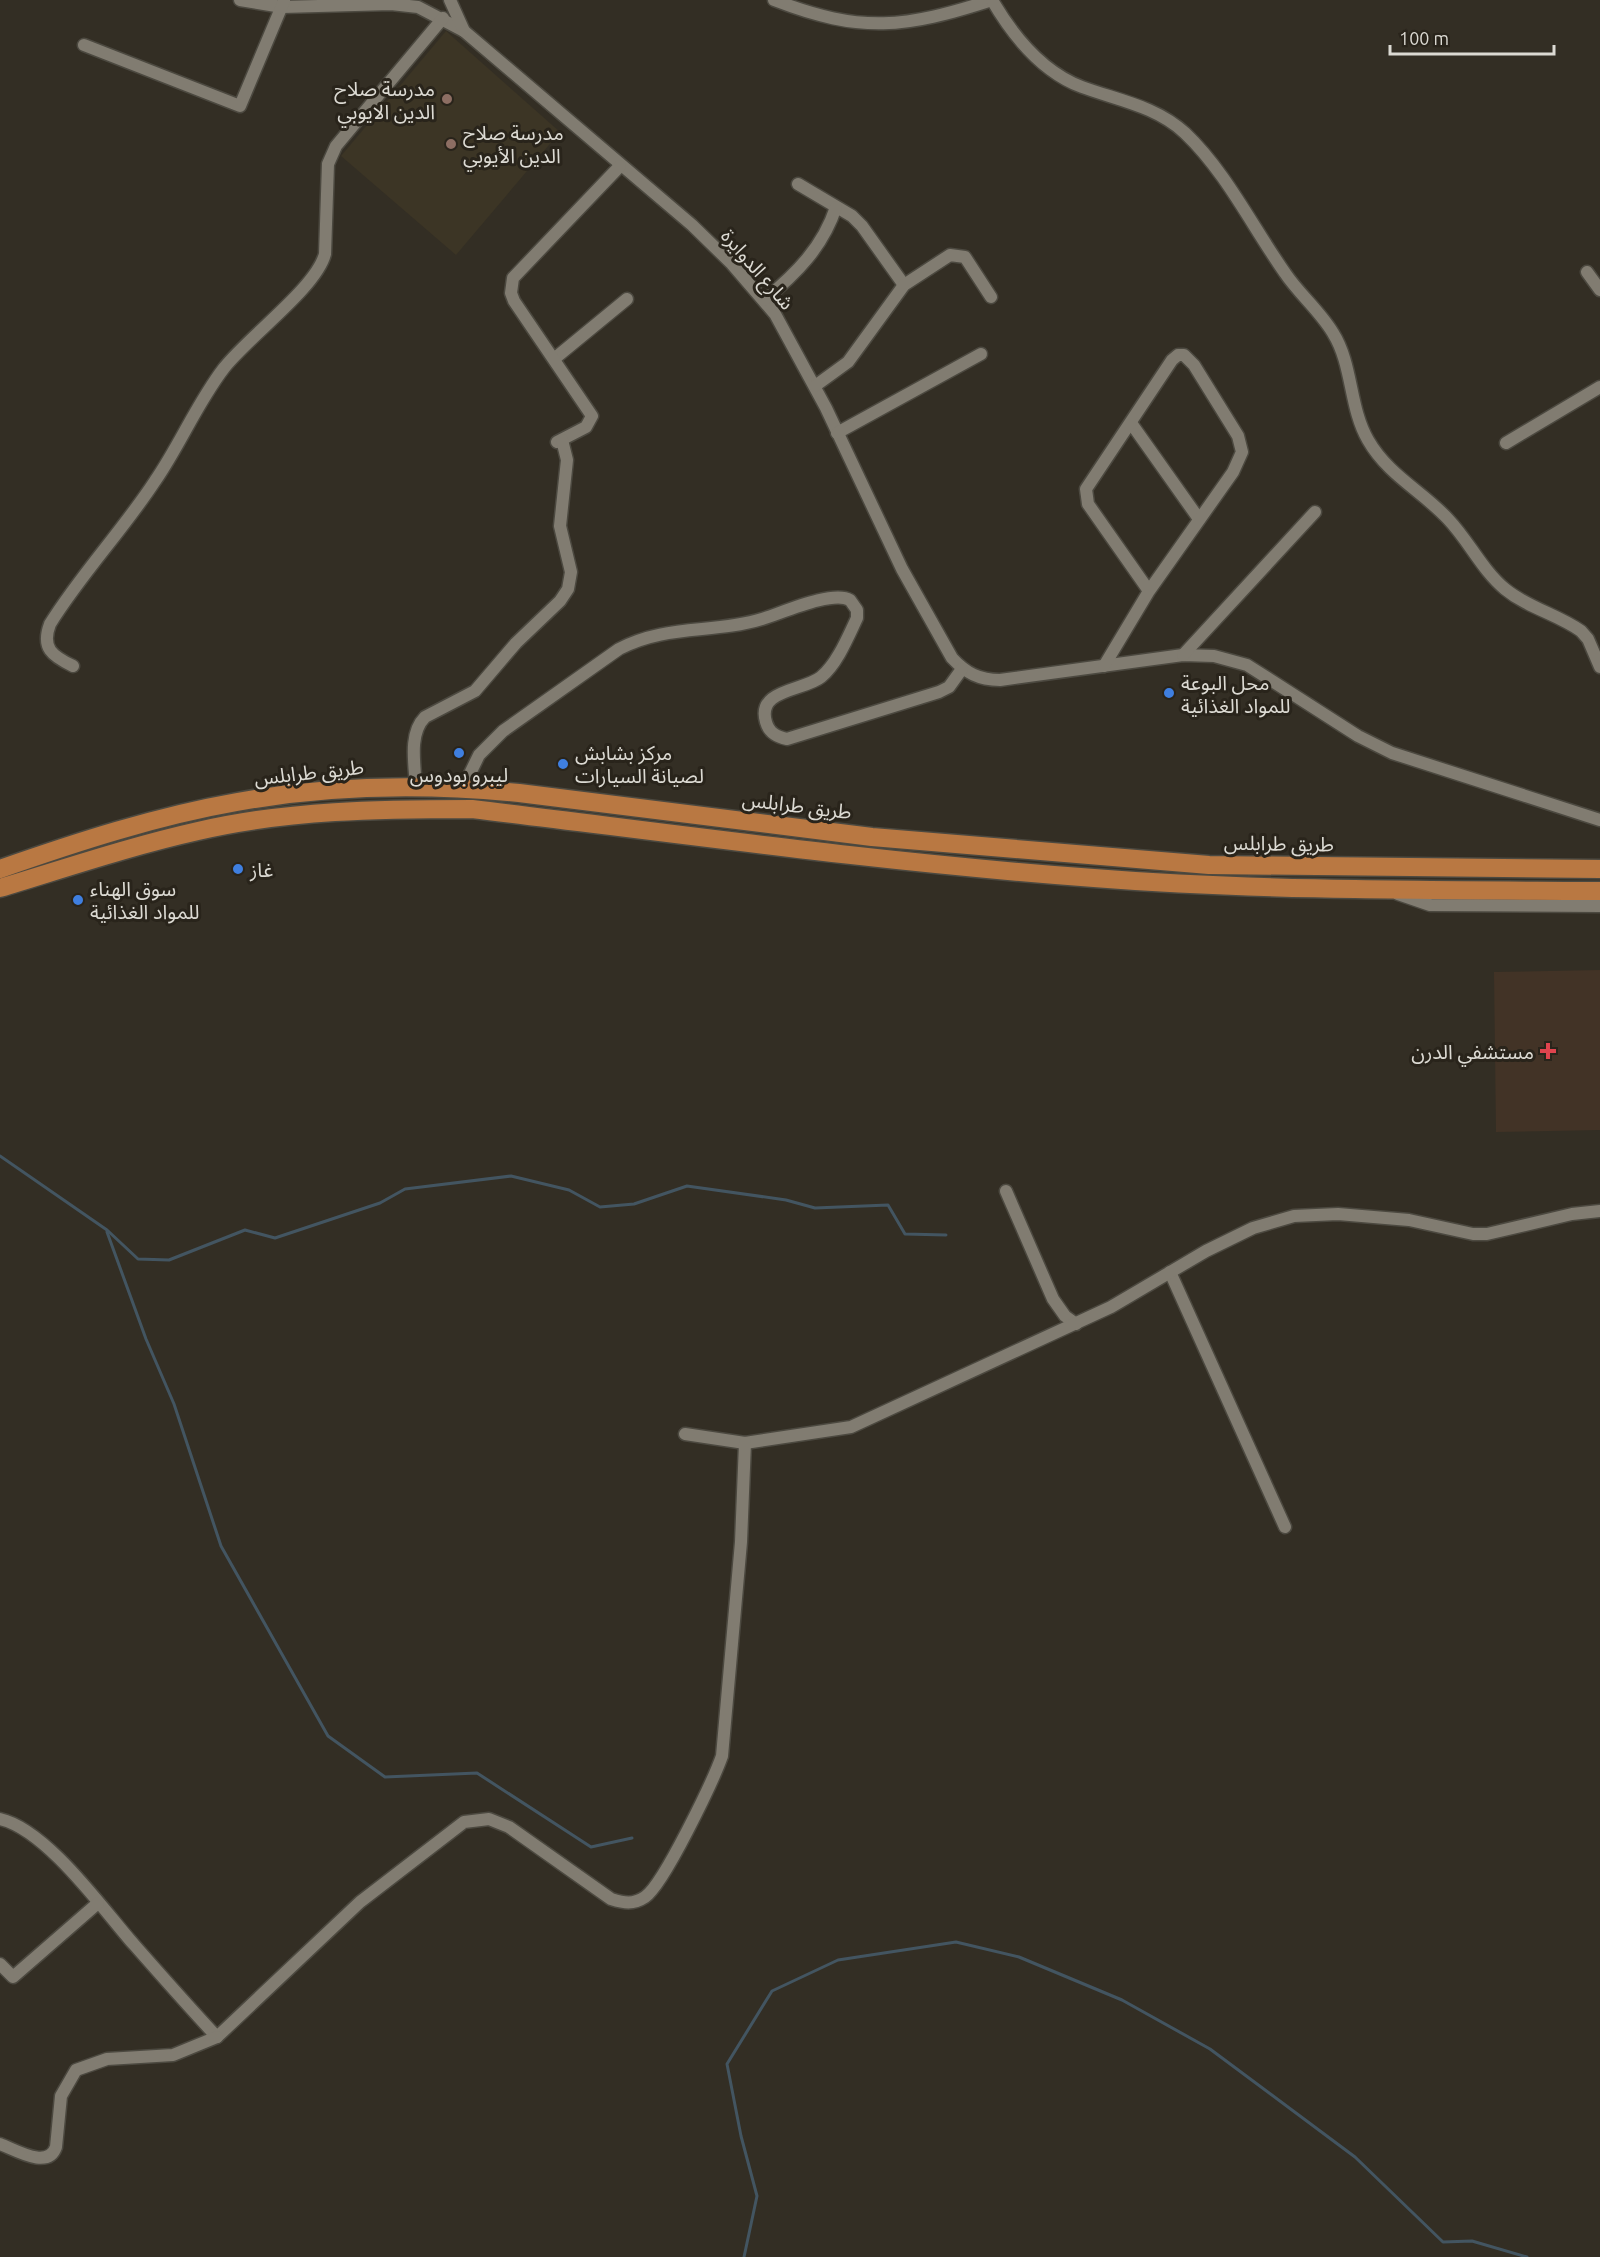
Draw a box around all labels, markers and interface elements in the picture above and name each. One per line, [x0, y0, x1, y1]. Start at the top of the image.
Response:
scale bar [1390, 18, 1554, 56]
text: 100 m [1399, 28, 1449, 48]
place label: مدرسة صلاح الدين الايوبي [334, 77, 435, 127]
marker: مدرسة صلاح الدين الايوبي [440, 92, 454, 106]
place label: مدرسة صلاح الدين الأيوبي [463, 121, 564, 171]
marker: مدرسة صلاح الدين الأيوبي [444, 137, 458, 151]
street label: شارع الدوايرة [714, 224, 799, 317]
place label: محل البوعة للمواد الغذائية [1181, 671, 1290, 718]
marker: محل البوعة للمواد الغذائية [1162, 686, 1176, 700]
place label: مركز بشابش لصيانة السيارات [575, 741, 704, 788]
marker: ليبرو بودوس [452, 746, 466, 760]
street label: طريق طرابلس [253, 755, 365, 791]
marker: مركز بشابش لصيانة السيارات [556, 757, 570, 771]
place label: ليبرو بودوس [410, 763, 508, 787]
street label: طريق طرابلس [741, 787, 853, 825]
street label: طريق طرابلس [1224, 831, 1334, 857]
place label: غاز [249, 858, 273, 882]
marker: غاز [231, 862, 245, 876]
place label: سوق الهناء للمواد الغذائية [90, 877, 199, 924]
marker: سوق الهناء للمواد الغذائية [71, 893, 85, 907]
place label: مستشفي الدرن [1411, 1040, 1534, 1067]
marker: مستشفي الدرن [1539, 1042, 1557, 1060]

